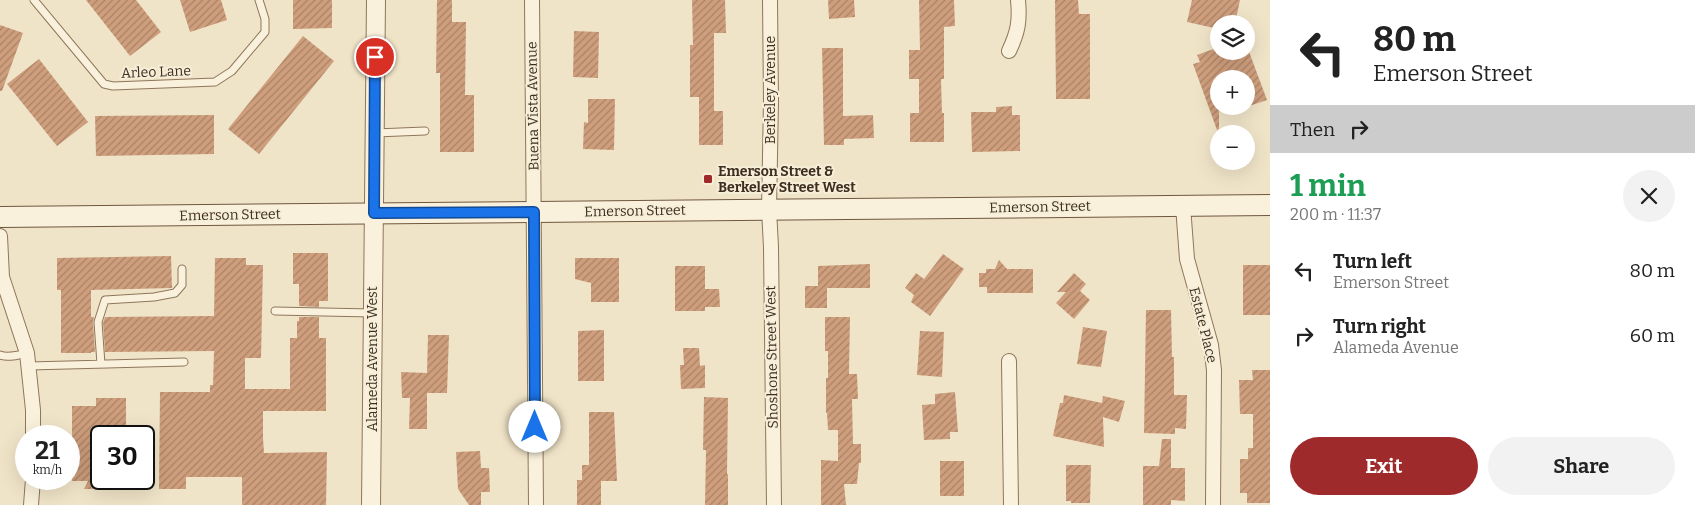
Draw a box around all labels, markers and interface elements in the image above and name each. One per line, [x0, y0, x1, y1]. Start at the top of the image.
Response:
map controls [1210, 15, 1255, 170]
button: layers [1210, 15, 1255, 60]
text: 80 m [1373, 18, 1456, 60]
icon: left [1290, 20, 1355, 85]
pin [354, 36, 396, 78]
street label: Berkeley Avenue [762, 36, 779, 144]
street label: Buena Vista Avenue [523, 41, 543, 171]
icon: arrive [361, 43, 389, 71]
text: Emerson Street [1373, 60, 1533, 87]
street label: Arleo Lane [121, 62, 191, 82]
button: + [1210, 70, 1255, 115]
icon: right [1345, 115, 1373, 143]
text: Then [1290, 118, 1335, 141]
button: − [1210, 125, 1255, 170]
place label: Emerson Street & Berkeley Street West [718, 163, 856, 196]
text: 1 min [1290, 168, 1366, 204]
button: close [1623, 170, 1675, 222]
marker: Emerson Street & Berkeley Street West [702, 173, 714, 185]
street label: Emerson Street [989, 198, 1091, 216]
street label: Emerson Street [584, 202, 686, 220]
text: 200 m · 11:37 [1290, 205, 1381, 224]
street label: Emerson Street [179, 206, 281, 224]
text: Turn left [1333, 250, 1412, 273]
icon: left [1290, 257, 1318, 285]
text: 80 m [1629, 259, 1675, 282]
text: Emerson Street [1333, 273, 1449, 292]
street label: Shoshone Street West [762, 285, 782, 429]
street label: Estate Place [1185, 285, 1221, 365]
street label: Alameda Avenue West [364, 286, 381, 432]
text: Turn right [1333, 315, 1426, 338]
icon: right [1290, 322, 1318, 350]
text: 60 m [1630, 324, 1675, 347]
text: Alameda Avenue [1333, 338, 1459, 357]
position arrow [508, 400, 560, 452]
speed limit sign: 30 [90, 425, 155, 490]
text: 21 [35, 436, 60, 466]
button: Exit [1290, 437, 1478, 495]
button: Share [1488, 437, 1675, 495]
text: km/h [33, 463, 62, 477]

